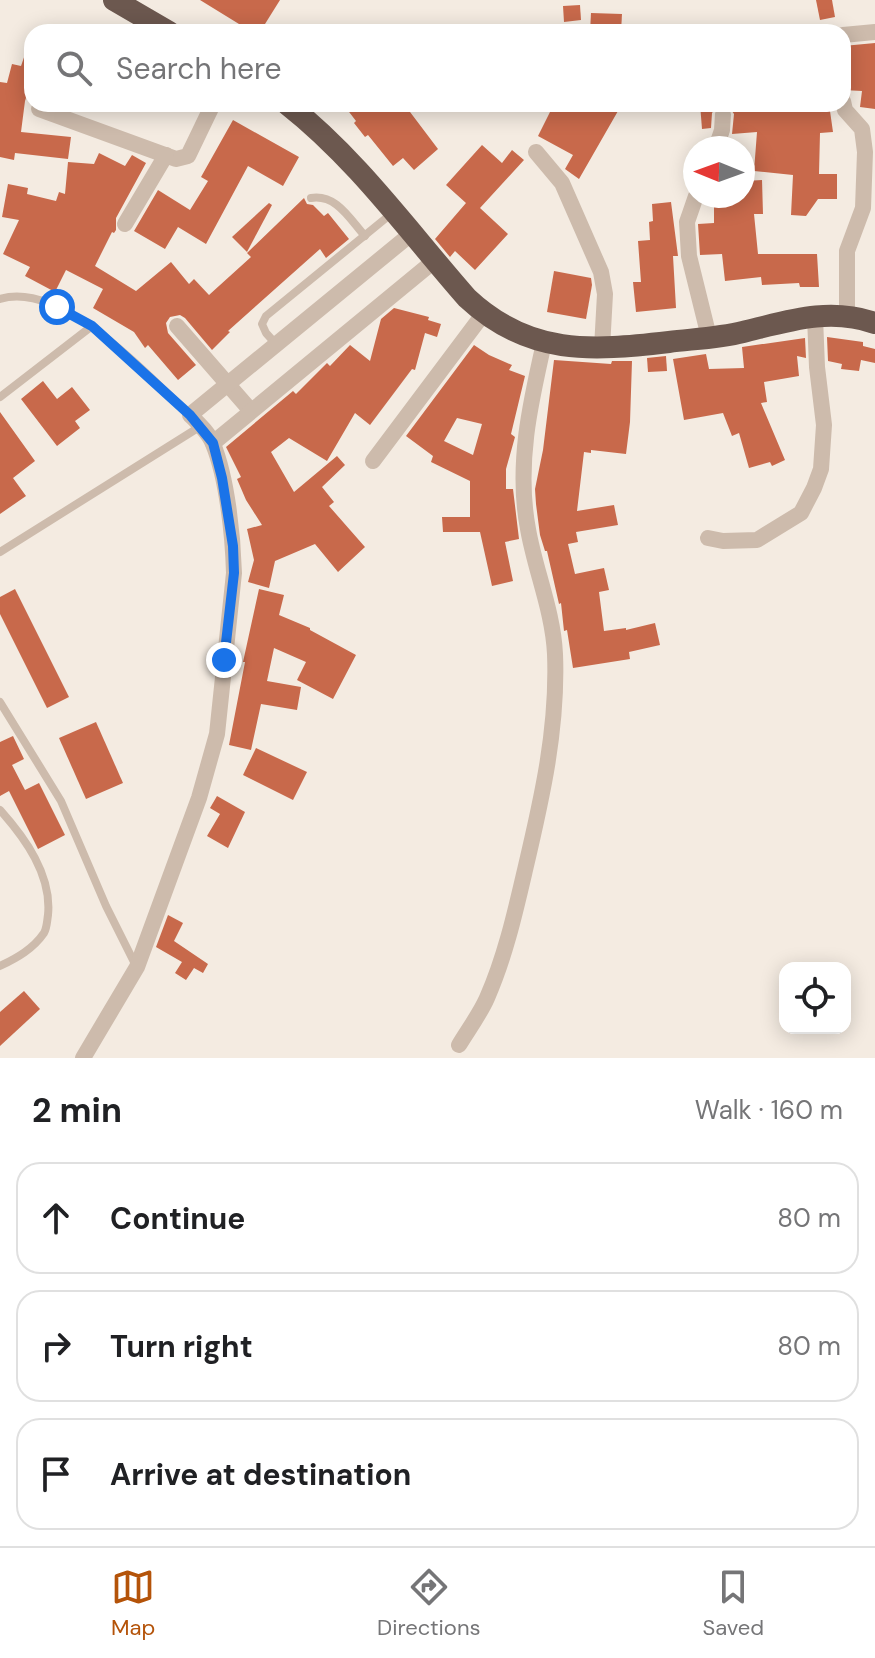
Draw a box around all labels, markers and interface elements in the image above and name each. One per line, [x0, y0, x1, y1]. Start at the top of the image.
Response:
search box [24, 24, 851, 112]
icon: search [52, 46, 96, 90]
text: Search here [116, 49, 282, 88]
north arrow [683, 136, 755, 208]
route start [39, 289, 75, 325]
route end [206, 642, 242, 678]
map controls [779, 962, 851, 1034]
button: locate [779, 962, 851, 1034]
text: 2 min [32, 1088, 122, 1133]
text: Walk · 160 m [695, 1093, 843, 1127]
icon: ahead [34, 1196, 78, 1240]
text: Continue [110, 1199, 245, 1238]
text: 80 m [777, 1201, 841, 1235]
icon: right [34, 1324, 78, 1368]
text: Turn right [110, 1327, 253, 1366]
text: 80 m [777, 1329, 841, 1363]
icon: arrive [34, 1452, 78, 1496]
text: Arrive at destination [110, 1455, 411, 1494]
tab: Map [111, 1565, 155, 1642]
tab: Directions [377, 1565, 481, 1642]
tab: Saved [702, 1565, 764, 1642]

